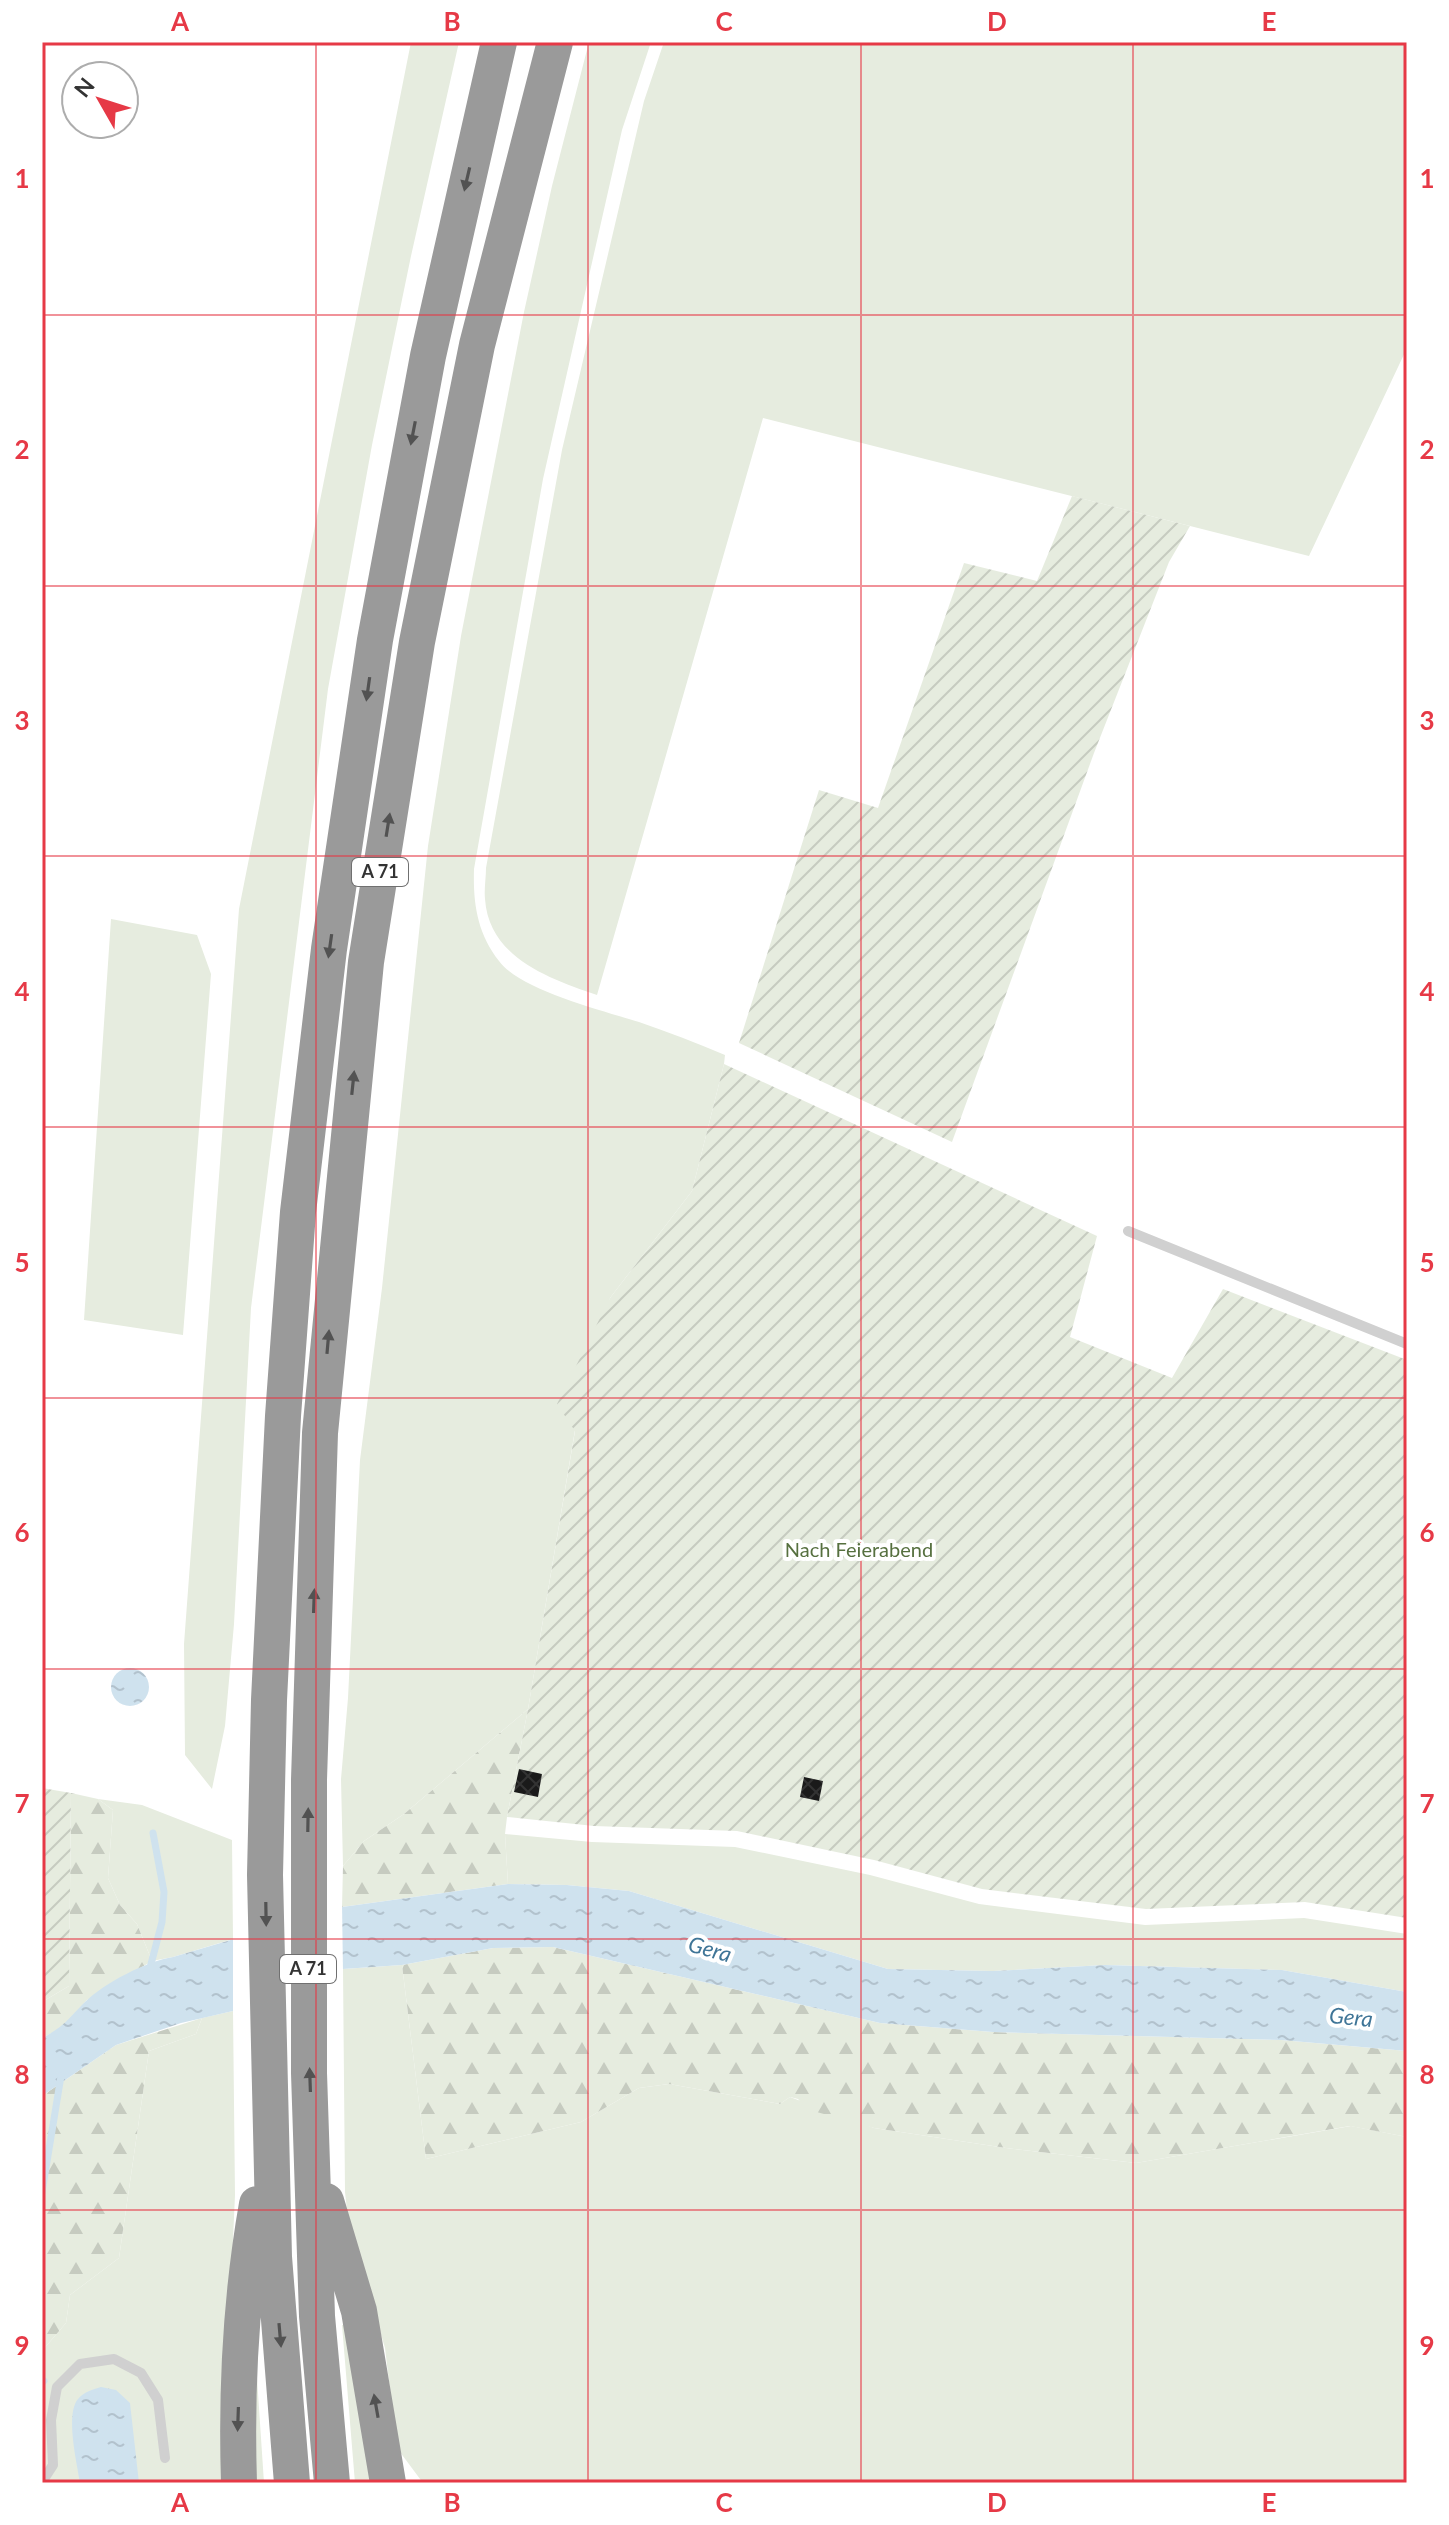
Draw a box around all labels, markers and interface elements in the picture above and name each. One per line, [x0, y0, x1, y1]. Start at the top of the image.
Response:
text: A [170, 5, 190, 37]
text: B [443, 5, 461, 37]
text: C [715, 5, 733, 37]
text: D [987, 5, 1007, 37]
text: E [1262, 5, 1276, 37]
north arrow [60, 60, 140, 140]
text: N [68, 72, 100, 102]
text: 1 [14, 162, 30, 194]
text: 1 [1419, 162, 1435, 194]
one-way arrow [461, 166, 473, 191]
one-way arrow [407, 421, 419, 446]
text: 2 [14, 433, 30, 465]
text: 2 [1419, 433, 1435, 465]
one-way arrow [361, 677, 374, 702]
text: 3 [14, 704, 30, 736]
text: 3 [1419, 704, 1435, 736]
one-way arrow [382, 812, 394, 837]
road number: A 71 [352, 858, 408, 886]
one-way arrow [323, 934, 336, 959]
text: 4 [14, 975, 30, 1007]
text: 4 [1419, 975, 1435, 1007]
one-way arrow [347, 1070, 360, 1095]
text: 5 [14, 1246, 30, 1278]
text: 5 [1419, 1246, 1435, 1278]
one-way arrow [322, 1329, 335, 1354]
text: 6 [14, 1516, 30, 1548]
text: 6 [1419, 1516, 1435, 1548]
park label: Nach Feierabend [785, 1537, 933, 1561]
one-way arrow [307, 1588, 320, 1613]
text: 7 [14, 1787, 30, 1819]
text: 7 [1419, 1787, 1435, 1819]
one-way arrow [302, 1807, 314, 1832]
one-way arrow [260, 1902, 272, 1927]
water label: Gera [685, 1930, 735, 1967]
road number: A 71 [280, 1955, 336, 1983]
water label: Gera [1328, 2001, 1374, 2032]
text: 8 [14, 2058, 30, 2090]
text: 8 [1419, 2058, 1435, 2090]
one-way arrow [303, 2067, 316, 2092]
one-way arrow [274, 2322, 287, 2347]
text: 9 [14, 2329, 30, 2361]
text: 9 [1419, 2329, 1435, 2361]
one-way arrow [369, 2393, 381, 2418]
one-way arrow [231, 2407, 244, 2432]
text: A [170, 2486, 190, 2518]
text: B [443, 2486, 461, 2518]
text: C [715, 2486, 733, 2518]
text: D [987, 2486, 1007, 2518]
text: E [1262, 2486, 1276, 2518]

